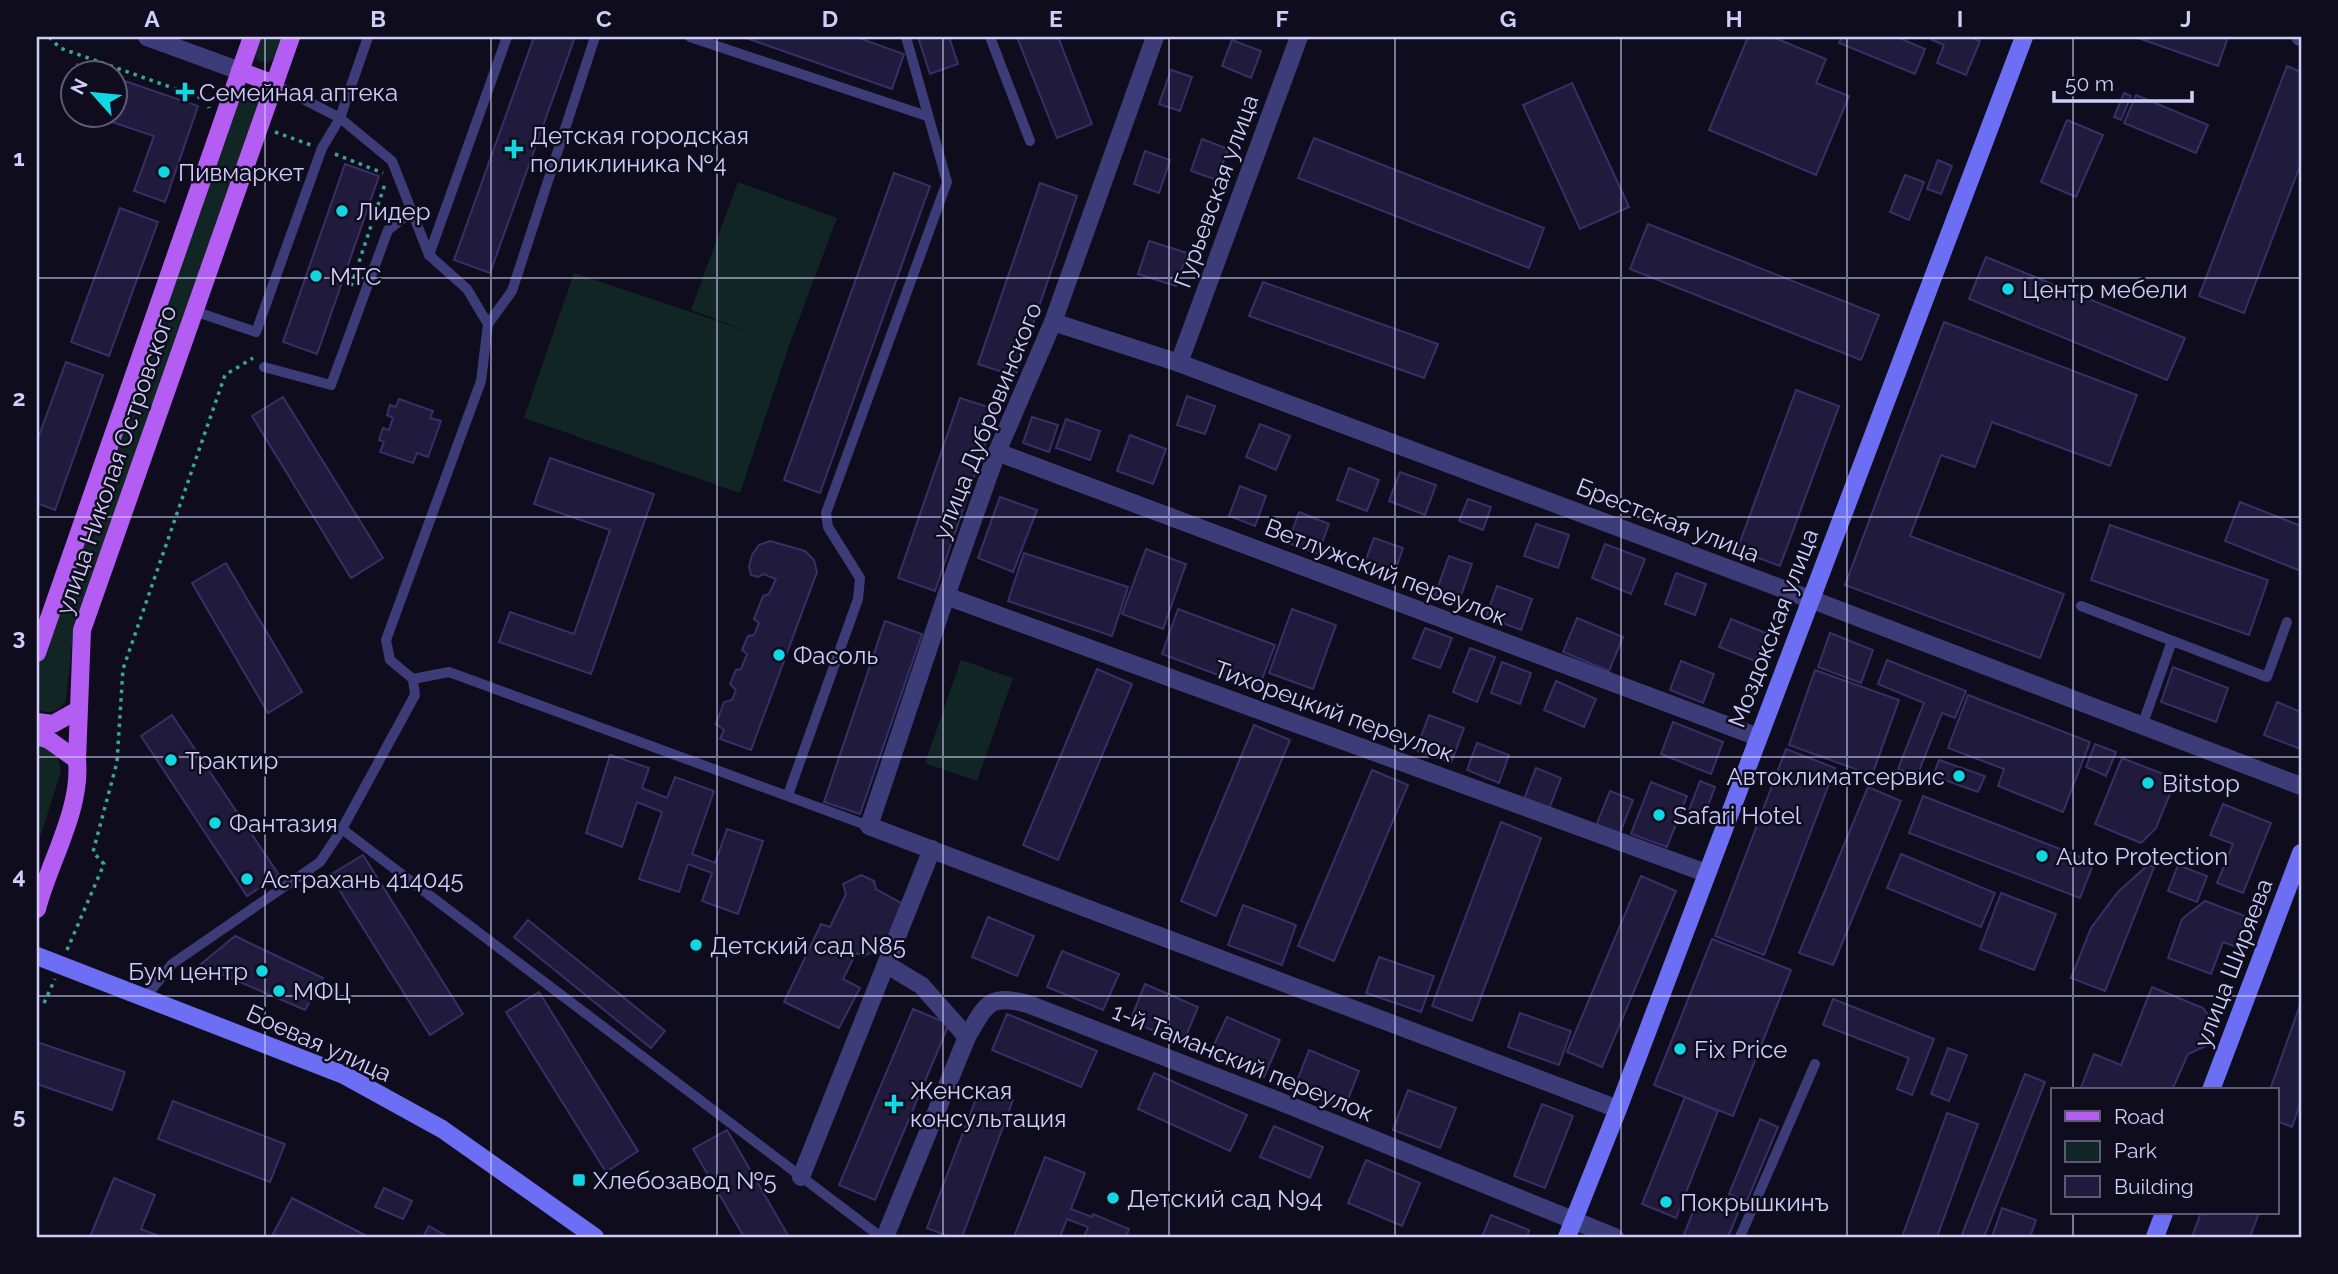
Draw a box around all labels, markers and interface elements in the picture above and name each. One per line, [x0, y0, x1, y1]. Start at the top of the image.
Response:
text: A [144, 5, 160, 32]
text: B [370, 5, 386, 32]
text: C [596, 5, 612, 32]
text: D [822, 5, 838, 32]
text: E [1049, 5, 1063, 32]
text: F [1275, 5, 1289, 32]
text: G [1500, 5, 1516, 32]
text: H [1725, 5, 1743, 32]
text: I [1957, 5, 1963, 32]
text: J [2180, 5, 2192, 32]
north arrow [60, 60, 130, 130]
scale bar [2054, 60, 2193, 104]
text: 50 m [2065, 71, 2114, 96]
text: N [66, 75, 92, 98]
place label: Семейная аптека [199, 78, 398, 107]
marker: Семейная аптека [177, 84, 193, 100]
street label: Гурьевская улица [1168, 91, 1264, 291]
place label: Детская городская поликлиника №4 [530, 121, 749, 178]
marker: Детская городская поликлиника №4 [504, 139, 524, 159]
text: 1 [13, 144, 25, 171]
place label: Пивмаркет [178, 158, 305, 187]
marker: Пивмаркет [156, 164, 172, 180]
place label: Лидер [356, 197, 431, 226]
marker: Лидер [334, 203, 350, 219]
place label: МТС [330, 262, 382, 291]
marker: МТС [308, 268, 324, 284]
place label: Центр мебели [2022, 275, 2188, 304]
marker: Центр мебели [2000, 281, 2016, 297]
street label: улица Дубровинского [926, 298, 1048, 544]
street label: улица Николая Островского [49, 302, 183, 618]
text: 2 [13, 384, 25, 411]
street label: Брестская улица [1572, 472, 1764, 568]
street label: Ветлужский переулок [1261, 512, 1511, 632]
street label: Моздокская улица [1722, 524, 1824, 732]
text: 3 [13, 623, 25, 650]
place label: Фасоль [793, 641, 878, 670]
marker: Фасоль [771, 647, 787, 663]
street label: Тихорецкий переулок [1210, 654, 1458, 768]
place label: Трактир [185, 746, 278, 775]
marker: Трактир [163, 752, 179, 768]
place label: Автоклиматсервис [1726, 762, 1945, 791]
marker: Автоклиматсервис [1951, 768, 1967, 784]
place label: Bitstop [2162, 769, 2240, 798]
marker: Bitstop [2140, 775, 2156, 791]
place label: Safari Hotel [1673, 801, 1802, 830]
marker: Safari Hotel [1651, 807, 1667, 823]
place label: Фантазия [229, 809, 338, 838]
marker: Фантазия [207, 815, 223, 831]
place label: Auto Protection [2056, 842, 2228, 871]
marker: Auto Protection [2034, 848, 2050, 864]
text: 4 [12, 862, 26, 889]
place label: Астрахань 414045 [261, 865, 464, 894]
marker: Астрахань 414045 [239, 871, 255, 887]
street label: улица Ширяева [2188, 875, 2278, 1051]
place label: Детский сад N85 [710, 931, 906, 960]
marker: Детский сад N85 [688, 937, 704, 953]
place label: Бум центр [128, 957, 248, 986]
marker: Бум центр [254, 963, 270, 979]
place label: МФЦ [293, 977, 351, 1006]
marker: МФЦ [271, 983, 287, 999]
street label: 1-й Таманский переулок [1108, 996, 1378, 1128]
street label: Боевая улица [242, 998, 396, 1088]
place label: Fix Price [1694, 1035, 1787, 1064]
marker: Fix Price [1672, 1041, 1688, 1057]
place label: Женская консультация [910, 1076, 1067, 1133]
legend [2051, 1088, 2278, 1214]
marker: Женская консультация [884, 1094, 904, 1114]
text: 5 [13, 1102, 26, 1129]
text: Road [2114, 1104, 2164, 1129]
text: Park [2114, 1138, 2157, 1163]
place label: Хлебозавод №5 [593, 1166, 777, 1195]
marker: Хлебозавод №5 [571, 1172, 587, 1188]
text: Building [2114, 1174, 2194, 1199]
place label: Детский сад N94 [1127, 1184, 1323, 1213]
place label: Покрышкинъ [1680, 1188, 1829, 1217]
marker: Детский сад N94 [1105, 1190, 1121, 1206]
marker: Покрышкинъ [1658, 1194, 1674, 1210]

